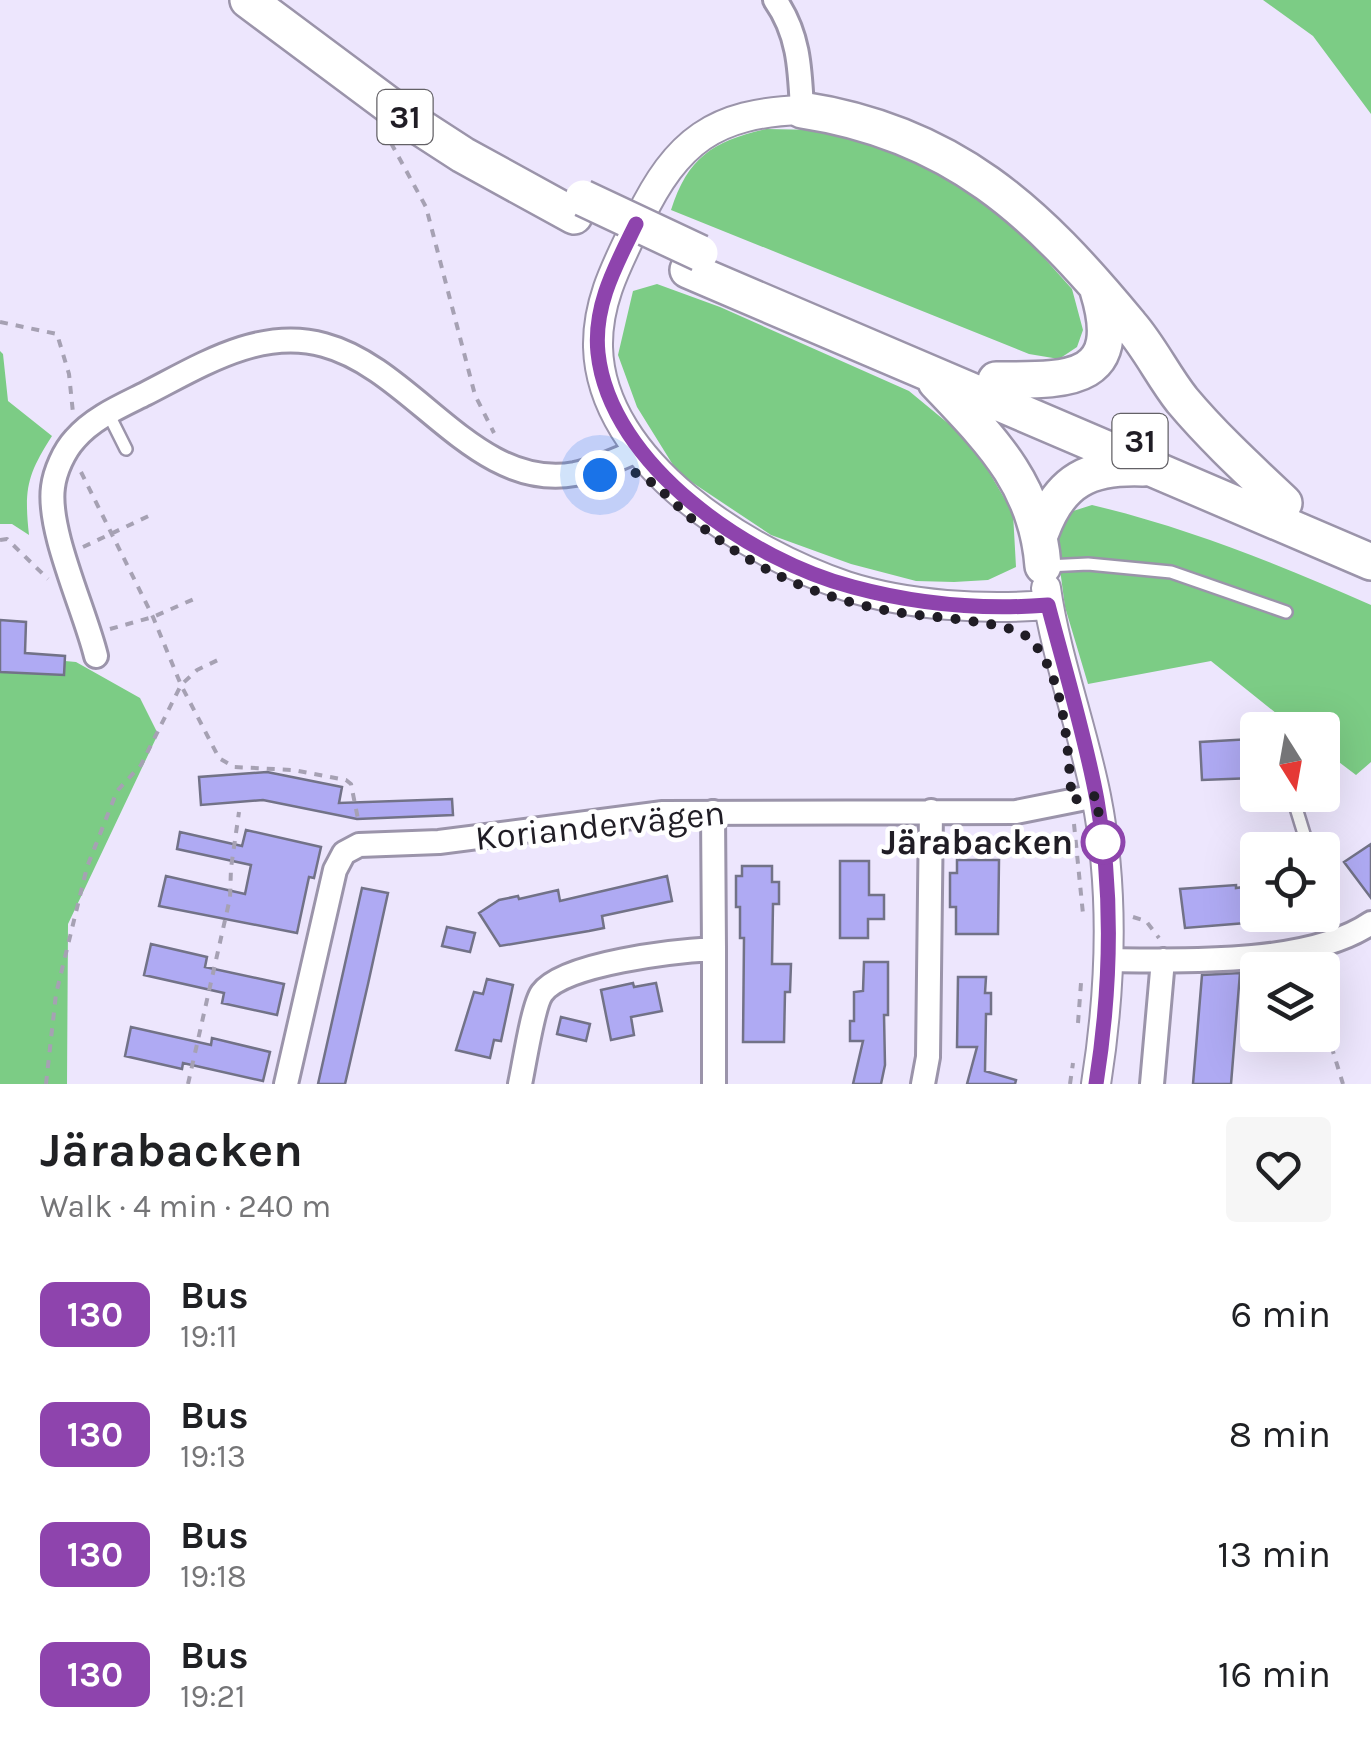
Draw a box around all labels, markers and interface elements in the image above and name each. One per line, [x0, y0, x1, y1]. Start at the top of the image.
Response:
road number: 31 [378, 90, 432, 144]
road number: 31 [1112, 414, 1168, 468]
your location [575, 450, 625, 500]
north arrow [1240, 712, 1340, 812]
map controls [1240, 712, 1340, 1052]
street label: Koriandervägen [473, 792, 727, 859]
marker: Järabacken [1082, 821, 1124, 863]
place label: Järabacken [881, 822, 1073, 863]
button: locate [1240, 832, 1340, 932]
button: layers [1240, 952, 1340, 1052]
button: heart [1226, 1117, 1331, 1222]
text: Järabacken [40, 1122, 303, 1178]
text: Walk · 4 min · 240 m [40, 1188, 331, 1225]
text: Bus [180, 1273, 249, 1318]
text: 6 min [1230, 1292, 1331, 1337]
text: 130 [67, 1294, 123, 1335]
text: 19:11 [180, 1318, 238, 1355]
text: Bus [180, 1393, 249, 1438]
text: 8 min [1229, 1412, 1331, 1457]
text: 130 [67, 1414, 123, 1455]
text: 19:13 [180, 1438, 246, 1475]
text: Bus [180, 1513, 249, 1558]
text: 13 min [1217, 1532, 1331, 1577]
text: 130 [67, 1534, 123, 1575]
text: 19:18 [180, 1558, 247, 1595]
text: Bus [180, 1633, 249, 1678]
text: 16 min [1218, 1652, 1331, 1697]
text: 130 [67, 1654, 123, 1695]
text: 19:21 [180, 1678, 246, 1715]

